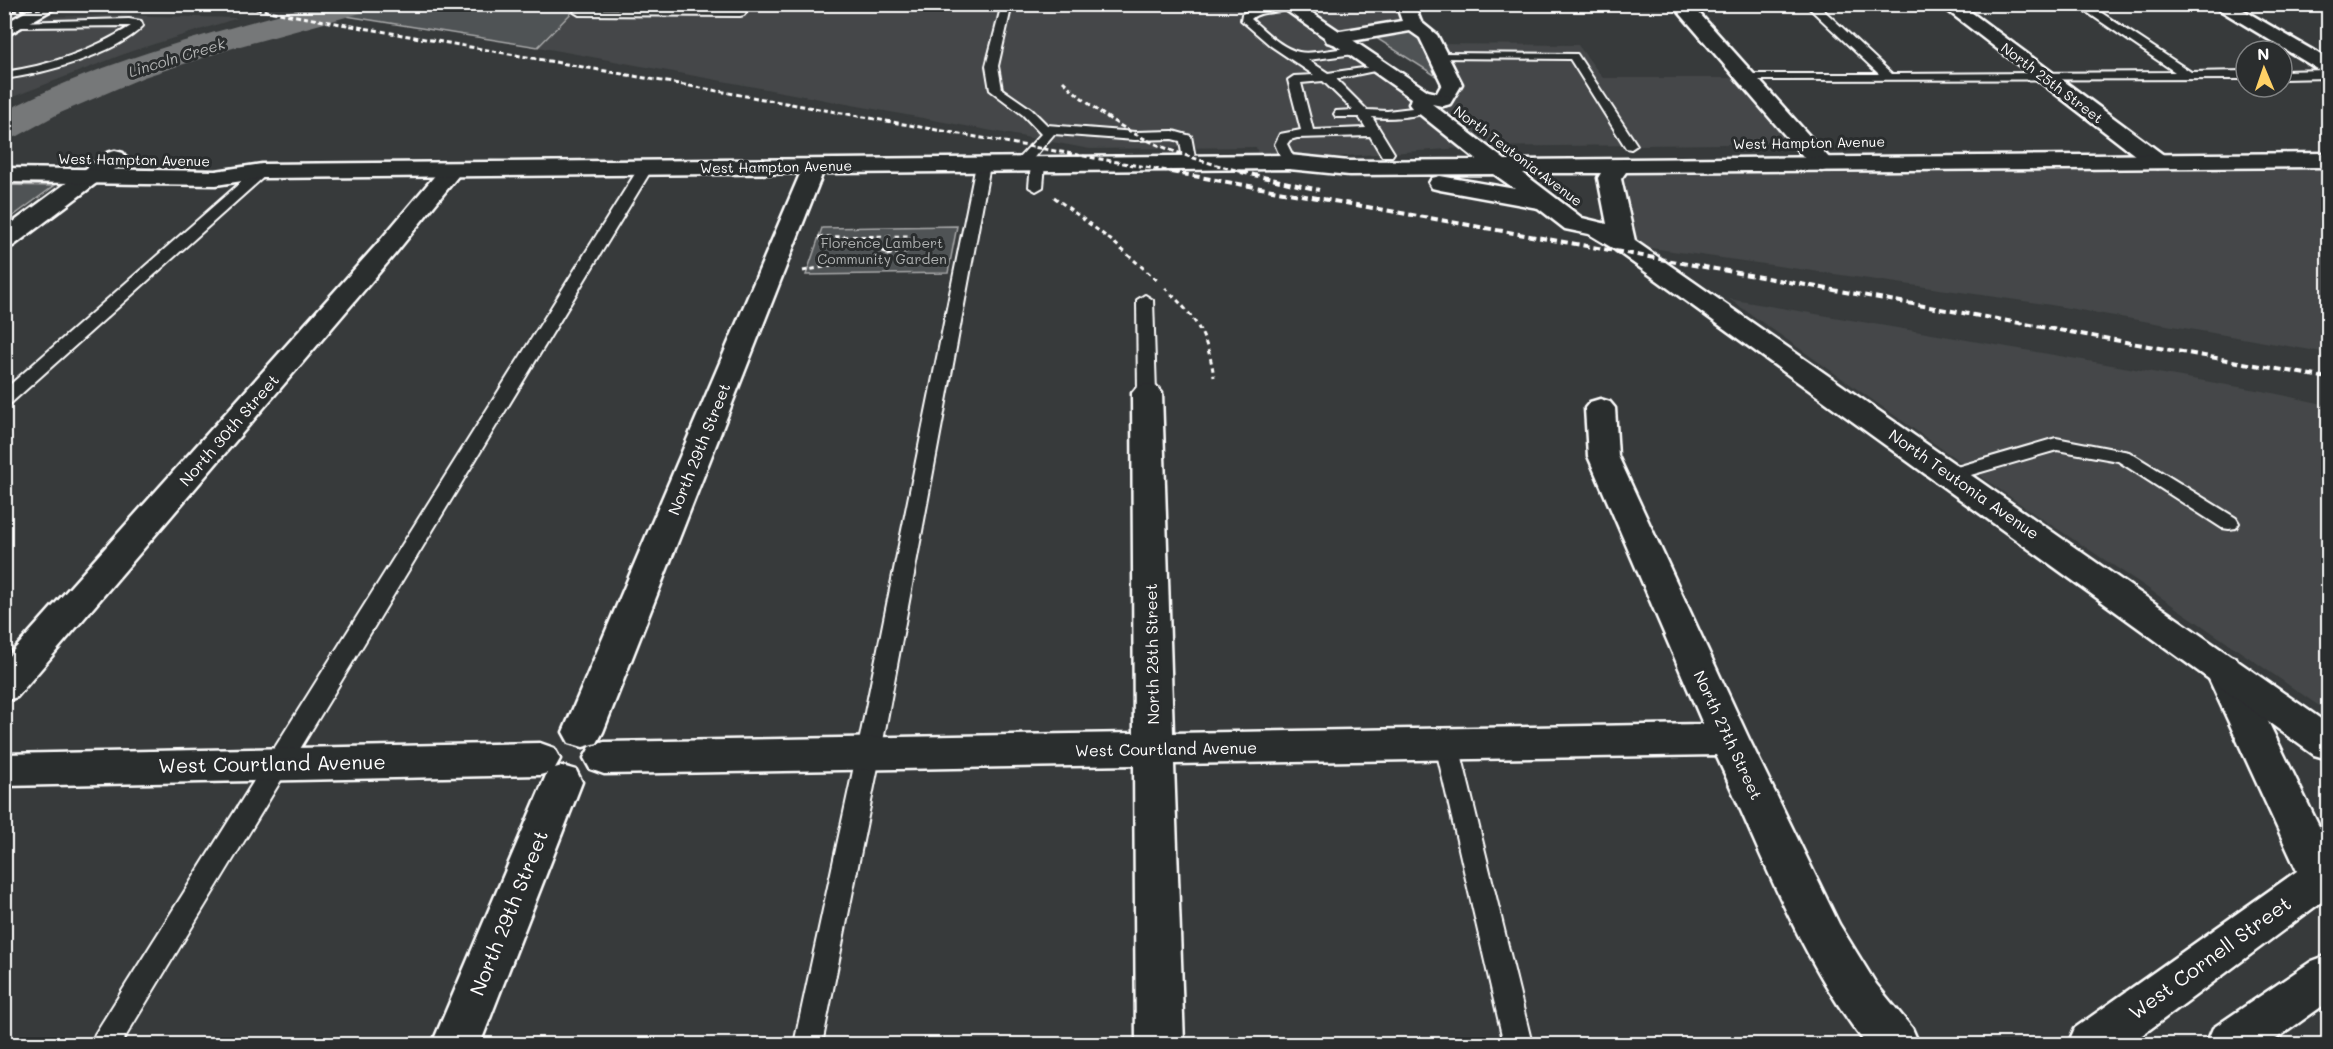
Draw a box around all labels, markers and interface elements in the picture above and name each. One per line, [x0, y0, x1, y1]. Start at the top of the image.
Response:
water label: Lincoln Creek [126, 33, 229, 81]
street label: North 25th Street [1997, 38, 2107, 127]
north arrow [2234, 39, 2294, 99]
text: N [2257, 43, 2270, 64]
street label: North Teutonia Avenue [1450, 101, 1586, 210]
street label: West Hampton Avenue [1733, 132, 1885, 153]
street label: West Hampton Avenue [58, 149, 210, 170]
street label: West Hampton Avenue [700, 156, 852, 177]
park label: Florence Lambert Community Garden [817, 233, 947, 268]
street label: North 30th Street [174, 369, 283, 490]
street label: North 29th Street [662, 380, 735, 518]
street label: North Teutonia Avenue [1885, 424, 2044, 543]
street label: North 28th Street [1140, 583, 1163, 725]
street label: North 27th Street [1689, 667, 1768, 803]
street label: West Courtland Avenue [1075, 736, 1257, 761]
street label: West Courtland Avenue [158, 748, 386, 778]
street label: North 29th Street [463, 826, 553, 999]
street label: West Cornell Street [2123, 889, 2296, 1025]

